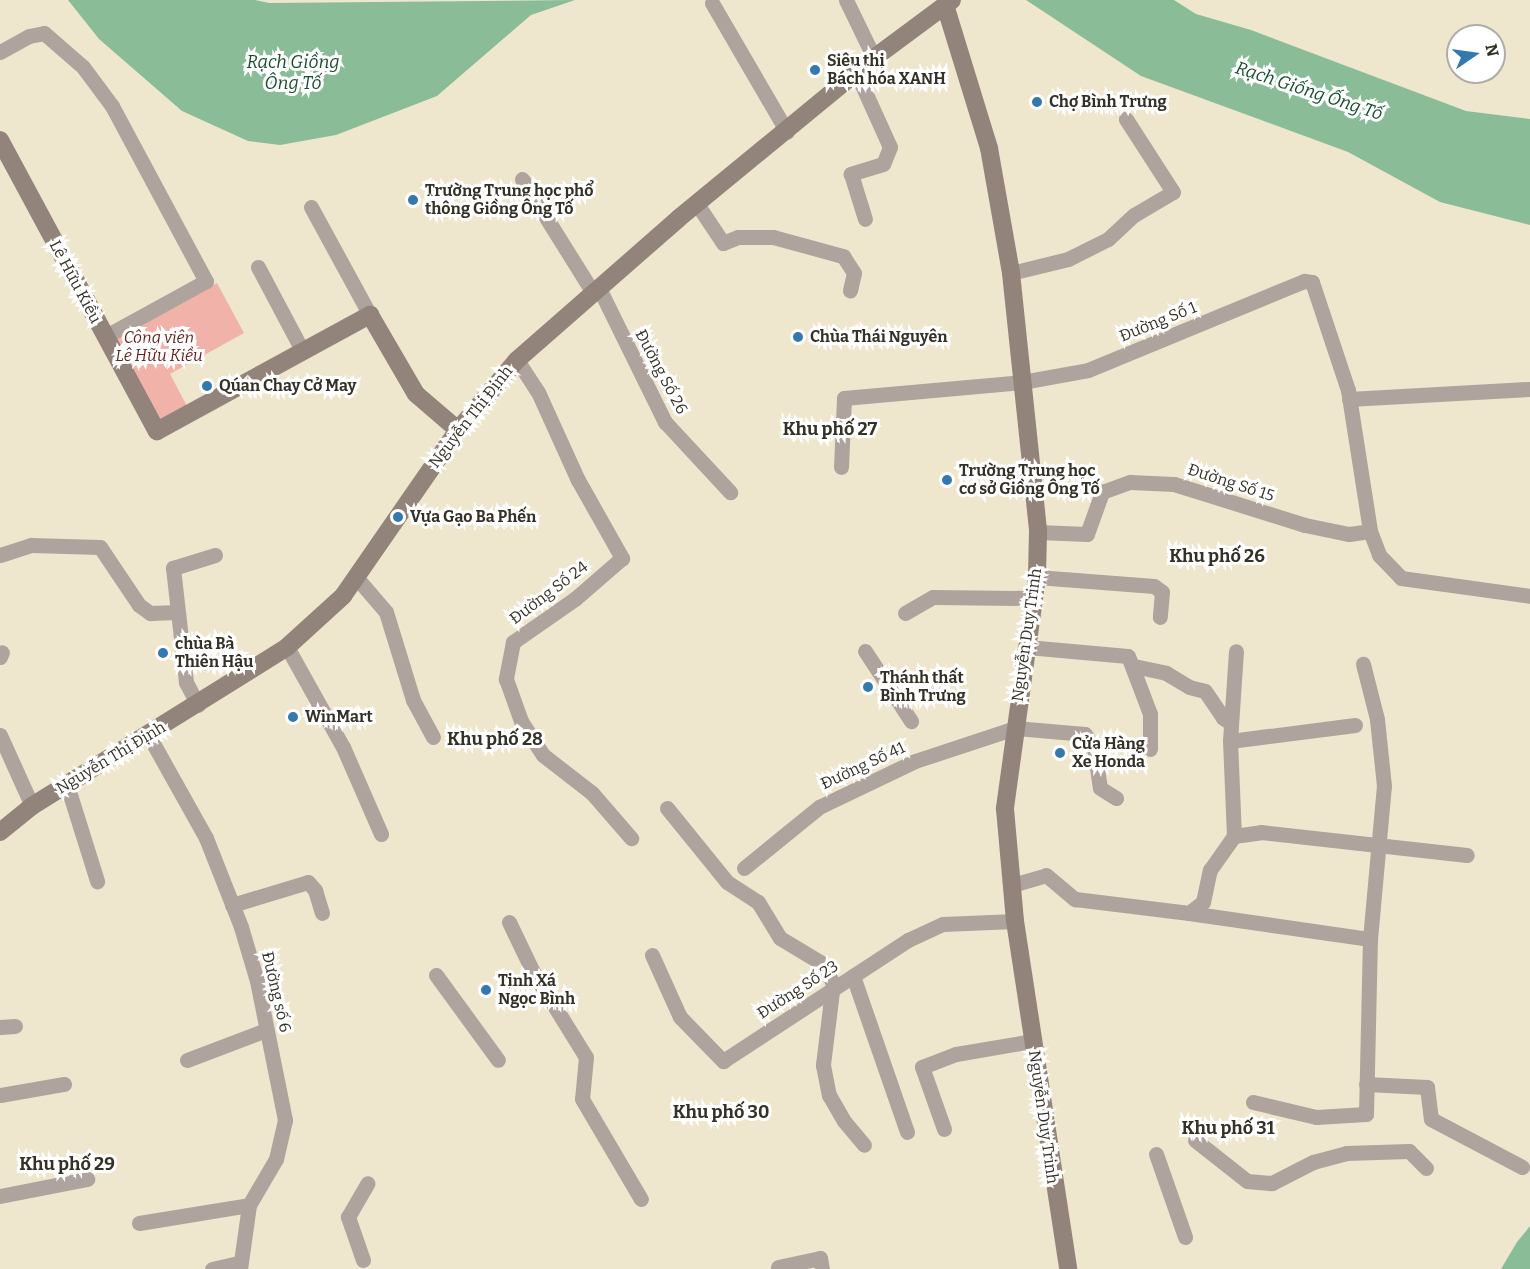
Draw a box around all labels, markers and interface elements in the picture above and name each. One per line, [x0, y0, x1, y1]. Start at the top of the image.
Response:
north arrow [1446, 24, 1506, 84]
text: N [1481, 42, 1503, 58]
place label: Siêu thị Bách hóa XANH [827, 51, 946, 89]
water label: Rạch Giồng Ông Tố [246, 52, 340, 94]
water label: Rạch Giống Ống Tố [1233, 57, 1385, 125]
marker: Siêu thị Bách hóa XANH [808, 63, 822, 77]
place label: Chợ Bình Trưng [1049, 92, 1167, 112]
marker: Chợ Bình Trưng [1030, 95, 1044, 109]
place label: Trường Trung học phổ thông Giồng Ông Tố [425, 181, 593, 219]
marker: Trường Trung học phổ thông Giồng Ông Tố [406, 193, 420, 207]
street label: Lê Hữu Kiều [45, 237, 105, 327]
street label: Đường Số 1 [1117, 298, 1199, 346]
street label: Đường Số 26 [631, 327, 691, 417]
place label: Chùa Thái Nguyên [810, 327, 947, 347]
park label: Công viên Lê Hữu Kiều [115, 328, 203, 366]
marker: Chùa Thái Nguyên [791, 330, 805, 344]
street label: Nguyễn Thị Định [425, 362, 517, 472]
place label: Qúan Chay Cở May [219, 376, 356, 396]
marker: Qúan Chay Cở May [200, 379, 214, 393]
district label: Khu phố 27 [783, 418, 877, 440]
street label: Đường Số 15 [1185, 460, 1277, 506]
place label: Trường Trung học cơ sở Giồng Ông Tố [959, 461, 1100, 499]
marker: Trường Trung học cơ sở Giồng Ông Tố [940, 473, 954, 487]
place label: Vựa Gạo Ba Phến [410, 507, 536, 527]
marker: Vựa Gạo Ba Phến [391, 510, 405, 524]
district label: Khu phố 26 [1169, 545, 1265, 567]
street label: Đường Số 24 [506, 557, 592, 629]
street label: Nguyễn Duy Trinh [1008, 567, 1046, 703]
place label: chùa Bà Thiên Hậu [175, 634, 253, 672]
marker: chùa Bà Thiên Hậu [156, 646, 170, 660]
place label: Thánh thất Bình Trưng [880, 668, 966, 706]
marker: Thánh thất Bình Trưng [861, 680, 875, 694]
place label: WinMart [305, 707, 373, 727]
marker: WinMart [286, 710, 300, 724]
street label: Nguyễn Thị Định [53, 718, 169, 798]
district label: Khu phố 28 [447, 728, 543, 750]
place label: Cửa Hàng Xe Honda [1072, 734, 1145, 772]
street label: Đường Số 41 [818, 738, 908, 794]
marker: Cửa Hàng Xe Honda [1053, 746, 1067, 760]
street label: Đường số 6 [257, 950, 295, 1034]
street label: Đường Số 23 [754, 957, 842, 1023]
place label: Tịnh Xá Ngọc Bình [498, 971, 575, 1009]
marker: Tịnh Xá Ngọc Bình [479, 983, 493, 997]
street label: Nguyễn Duy Trinh [1024, 1049, 1062, 1185]
district label: Khu phố 30 [673, 1101, 769, 1123]
district label: Khu phố 31 [1181, 1117, 1275, 1139]
district label: Khu phố 29 [19, 1153, 115, 1175]

